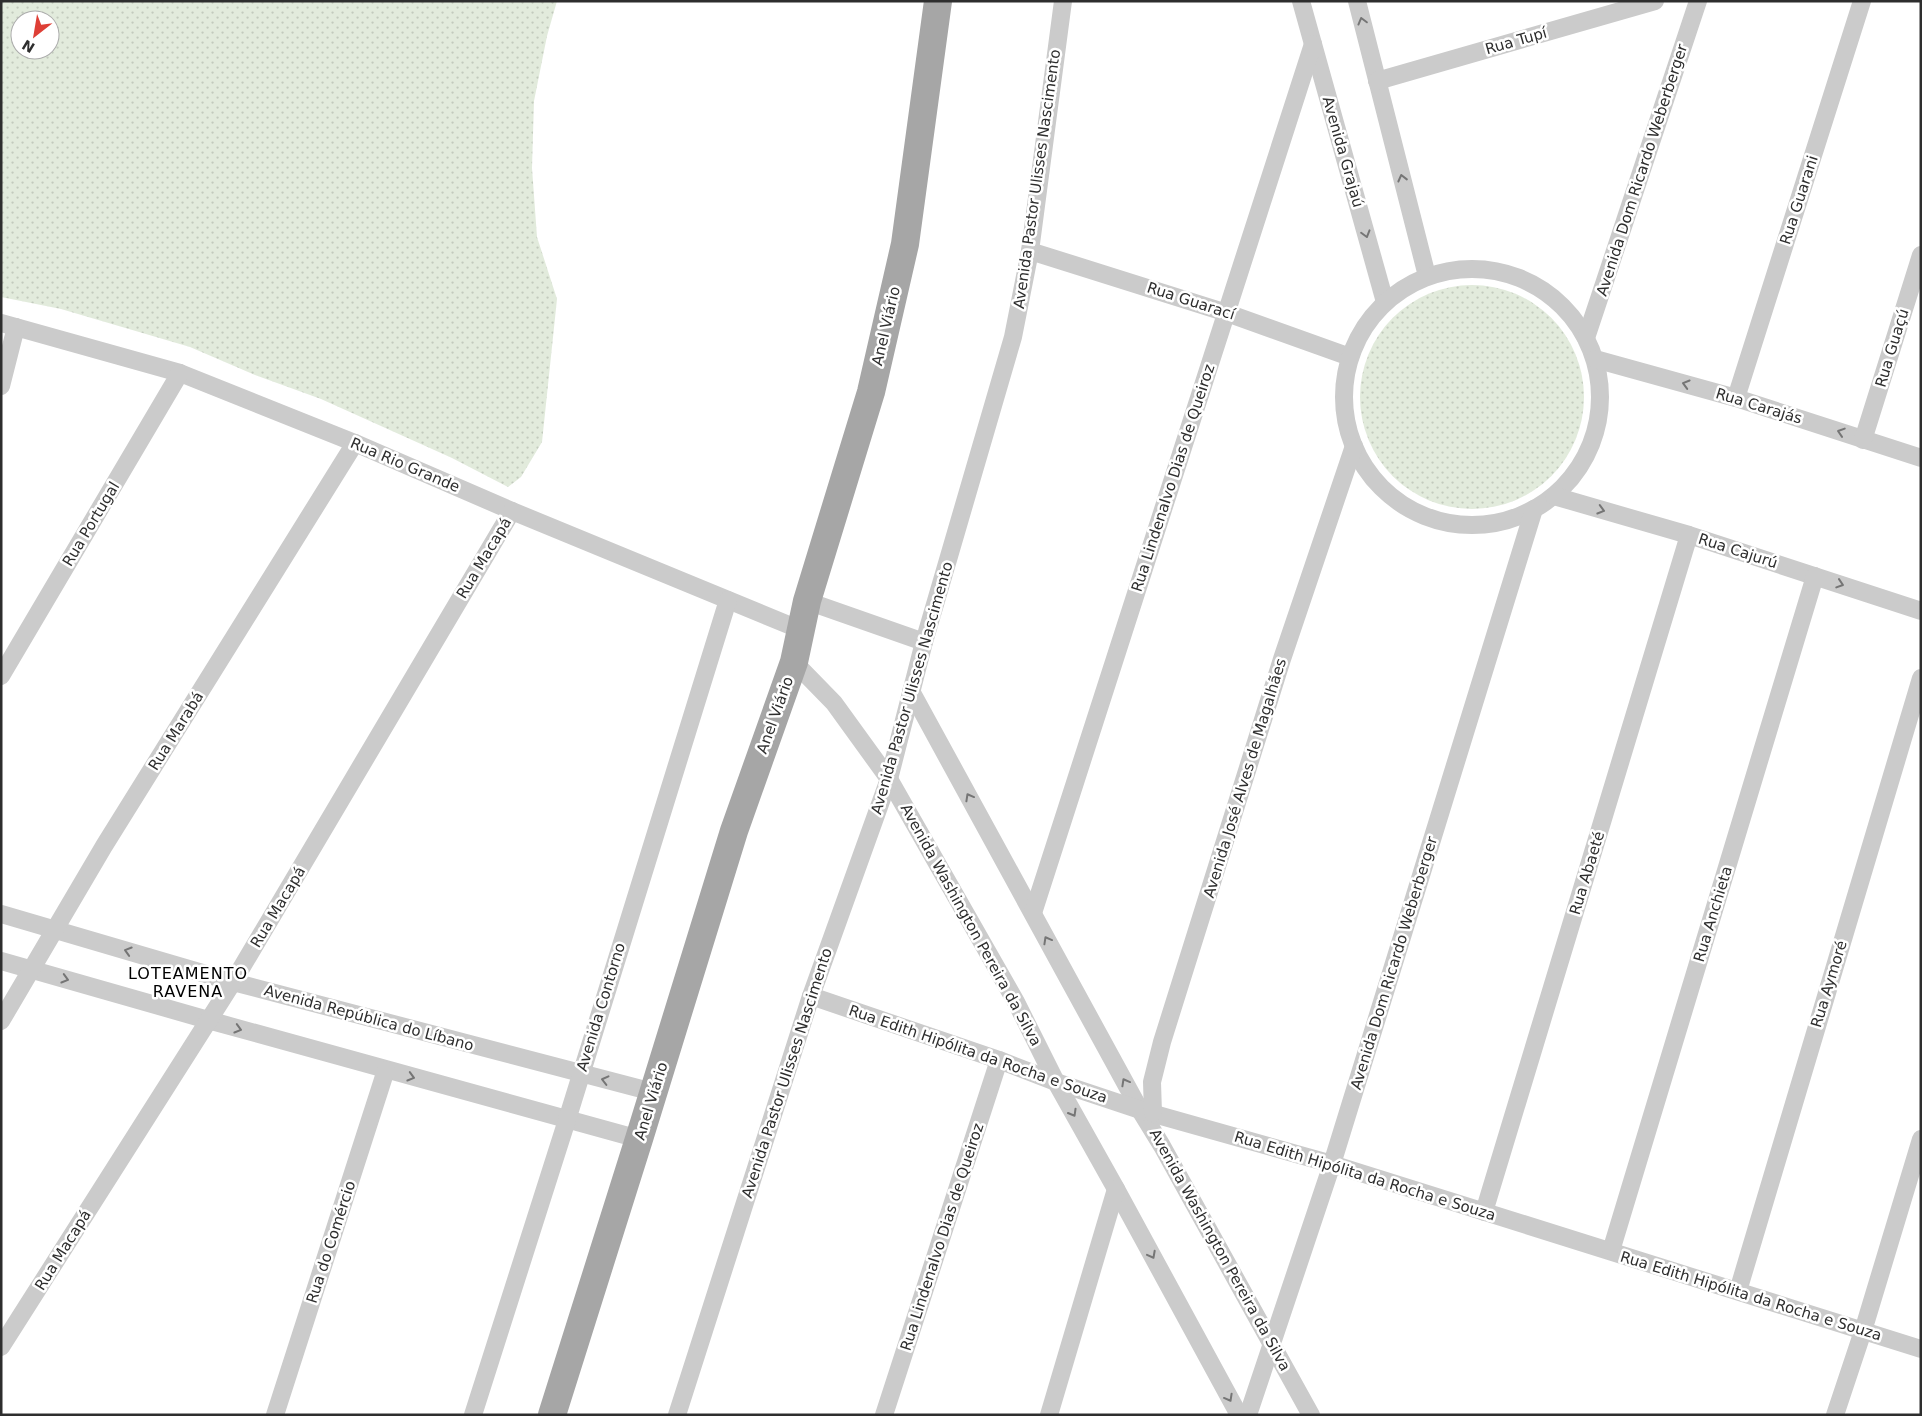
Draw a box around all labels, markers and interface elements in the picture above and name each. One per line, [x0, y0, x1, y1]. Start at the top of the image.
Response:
north arrow [10, 10, 60, 60]
one-way arrow [1357, 17, 1368, 25]
street label: Rua Tupí [1483, 23, 1550, 58]
text: N [19, 36, 37, 56]
street label: Avenida Dom Ricardo Weberberger [1593, 41, 1692, 298]
street label: Avenida Pastor Ulisses Nascimento [1010, 48, 1064, 310]
street label: Avenida Grajaú [1319, 94, 1367, 210]
street label: Rua Guarani [1776, 153, 1822, 247]
one-way arrow [1397, 174, 1408, 183]
one-way arrow [1360, 229, 1370, 237]
street label: Rua Guarací [1145, 278, 1238, 324]
street label: Anel Viário [868, 285, 904, 367]
street label: Rua Guaçú [1872, 306, 1912, 390]
street label: Rua Lindenalvo Dias de Queiroz [1128, 362, 1218, 594]
one-way arrow [1682, 380, 1690, 390]
street label: Rua Carajás [1714, 384, 1805, 428]
one-way arrow [1837, 428, 1846, 438]
street label: Rua Rio Grande [348, 434, 462, 496]
street label: Rua Portugal [59, 479, 123, 569]
one-way arrow [1596, 504, 1605, 514]
street label: Rua Macapá [453, 514, 515, 602]
street label: Rua Cajurú [1696, 530, 1780, 572]
street label: Avenida Pastor Ulisses Nascimento [867, 560, 957, 816]
one-way arrow [1835, 578, 1843, 588]
street label: Avenida José Alves de Magalhães [1200, 656, 1290, 900]
street label: Anel Viário [753, 674, 797, 756]
street label: Rua Marabá [145, 688, 207, 774]
one-way arrow [966, 793, 976, 802]
street label: Avenida Washington Pereira da Silva [897, 801, 1045, 1049]
street label: Rua Abaeté [1566, 829, 1608, 917]
street label: Avenida Dom Ricardo Weberberger [1347, 833, 1441, 1092]
street label: Rua Macapá [247, 863, 309, 951]
street label: Rua Anchieta [1690, 864, 1736, 964]
one-way arrow [1044, 936, 1054, 945]
street label: Rua Aymoré [1807, 938, 1851, 1030]
street label: Avenida Contorno [573, 941, 629, 1073]
one-way arrow [123, 946, 132, 957]
street label: Avenida Pastor Ulisses Nascimento [738, 946, 836, 1200]
district label: LOTEAMENTO RAVENA [128, 964, 248, 1001]
one-way arrow [60, 974, 68, 984]
street label: Avenida República do Líbano [262, 981, 476, 1055]
street label: Rua Edith Hipólita da Rocha e Souza [846, 1001, 1110, 1107]
one-way arrow [233, 1023, 242, 1033]
street label: Anel Viário [631, 1060, 671, 1142]
one-way arrow [407, 1071, 415, 1081]
one-way arrow [601, 1075, 610, 1086]
one-way arrow [1121, 1079, 1131, 1088]
one-way arrow [1067, 1107, 1077, 1116]
street label: Rua Lindenalvo Dias de Queiroz [897, 1121, 987, 1353]
street label: Avenida Washington Pereira da Silva [1146, 1126, 1294, 1374]
street label: Rua Edith Hipólita da Rocha e Souza [1232, 1128, 1498, 1224]
street label: Rua do Comércio [303, 1179, 359, 1305]
street label: Rua Macapá [31, 1206, 95, 1294]
street label: Rua Edith Hipólita da Rocha e Souza [1618, 1248, 1884, 1344]
one-way arrow [1146, 1250, 1156, 1259]
one-way arrow [1223, 1392, 1233, 1401]

